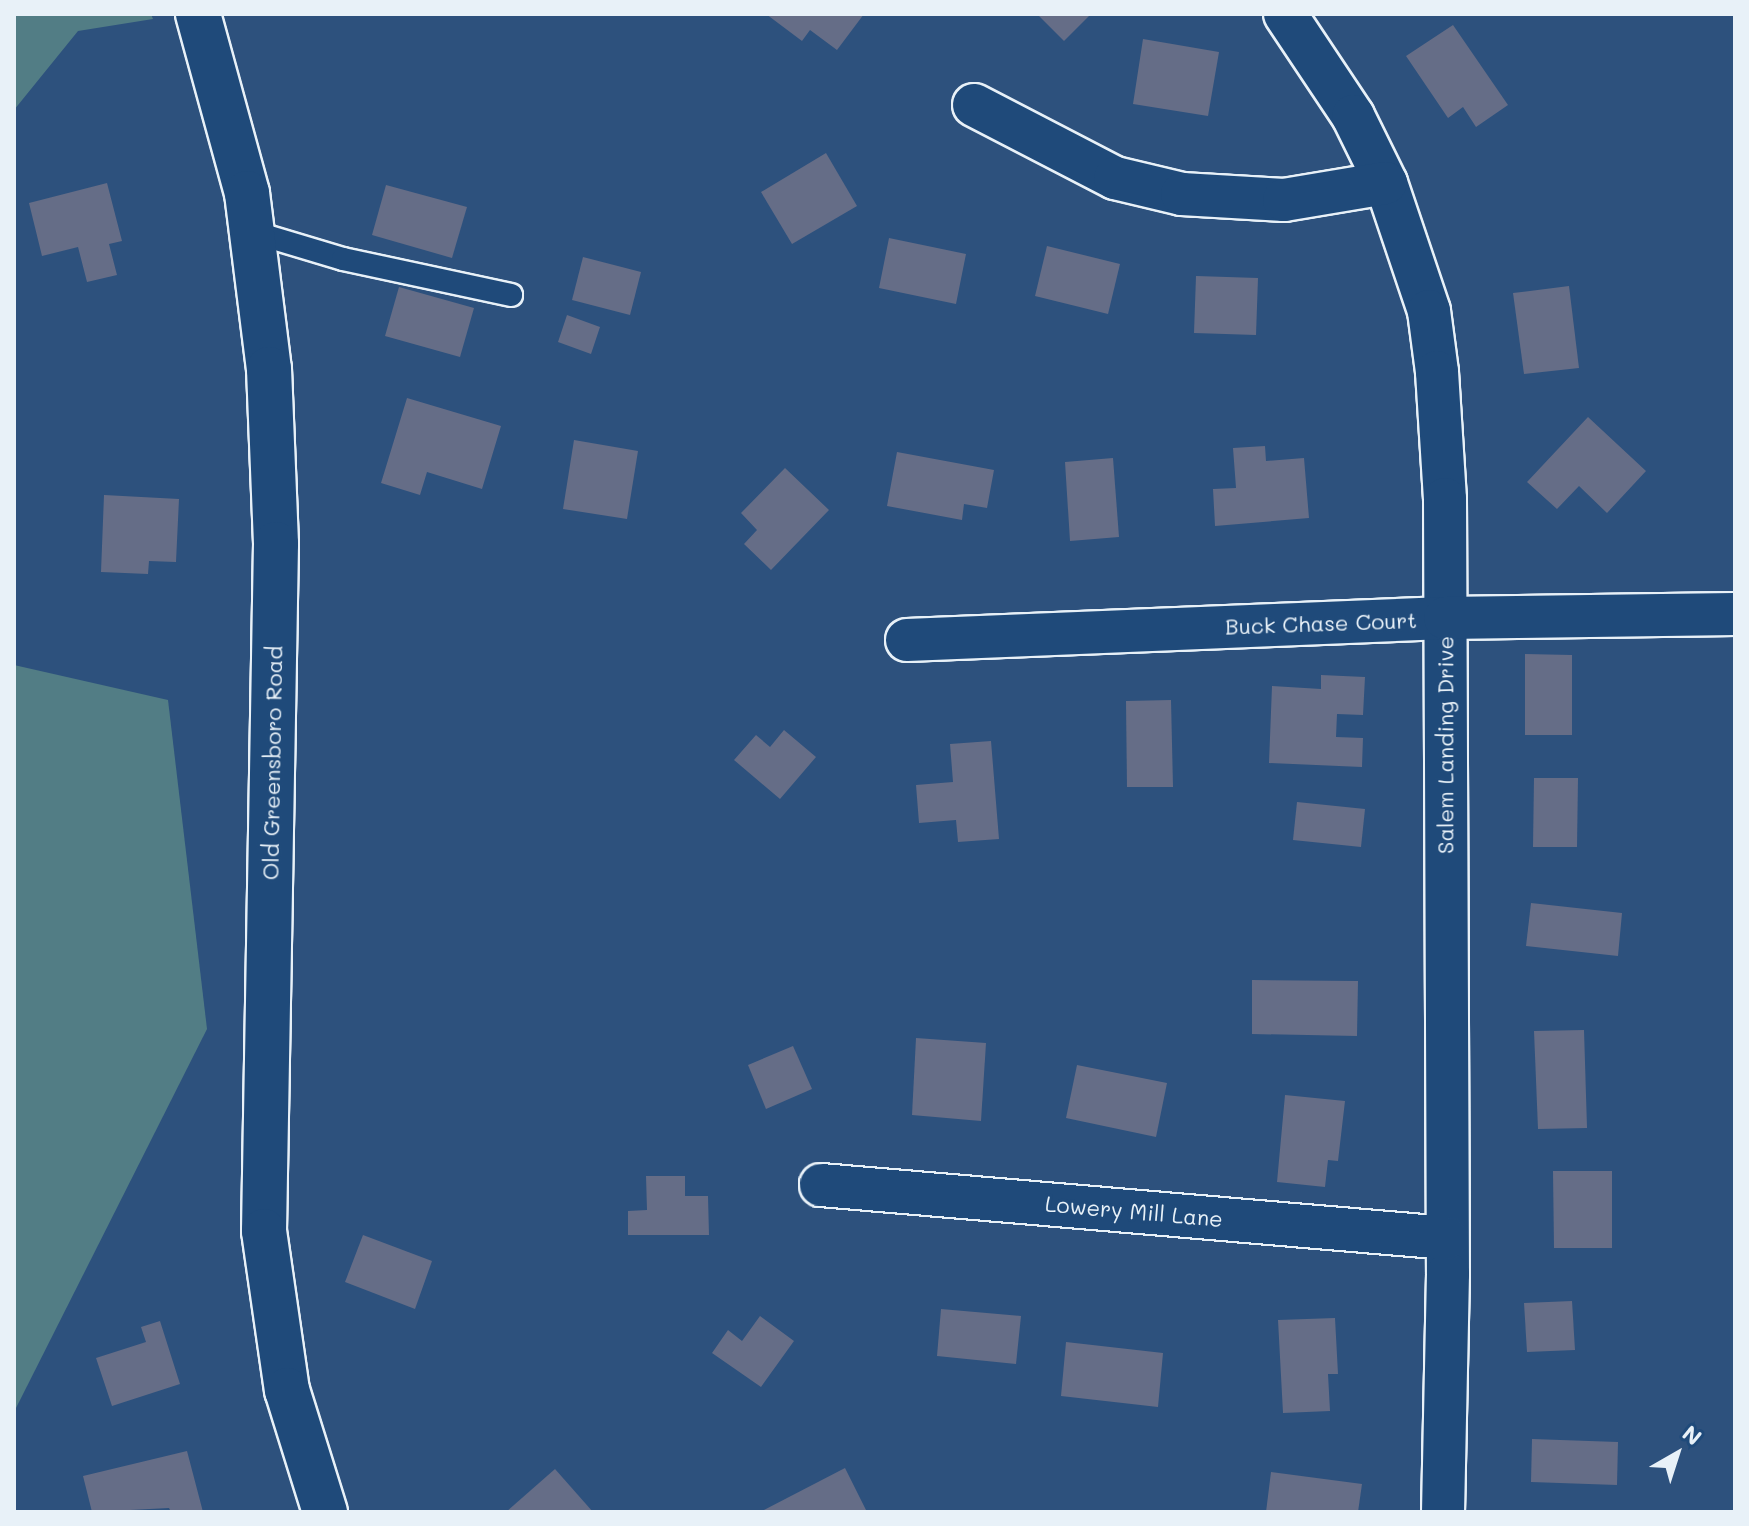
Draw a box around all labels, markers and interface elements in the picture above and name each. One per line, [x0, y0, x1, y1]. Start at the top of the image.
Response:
street label: Buck Chase Court [1225, 606, 1417, 640]
street label: Salem Landing Drive [1432, 636, 1458, 854]
street label: Old Greensboro Road [257, 646, 287, 880]
street label: Lowery Mill Lane [1044, 1190, 1224, 1232]
north arrow [1637, 1414, 1717, 1494]
text: N [1677, 1418, 1708, 1451]

